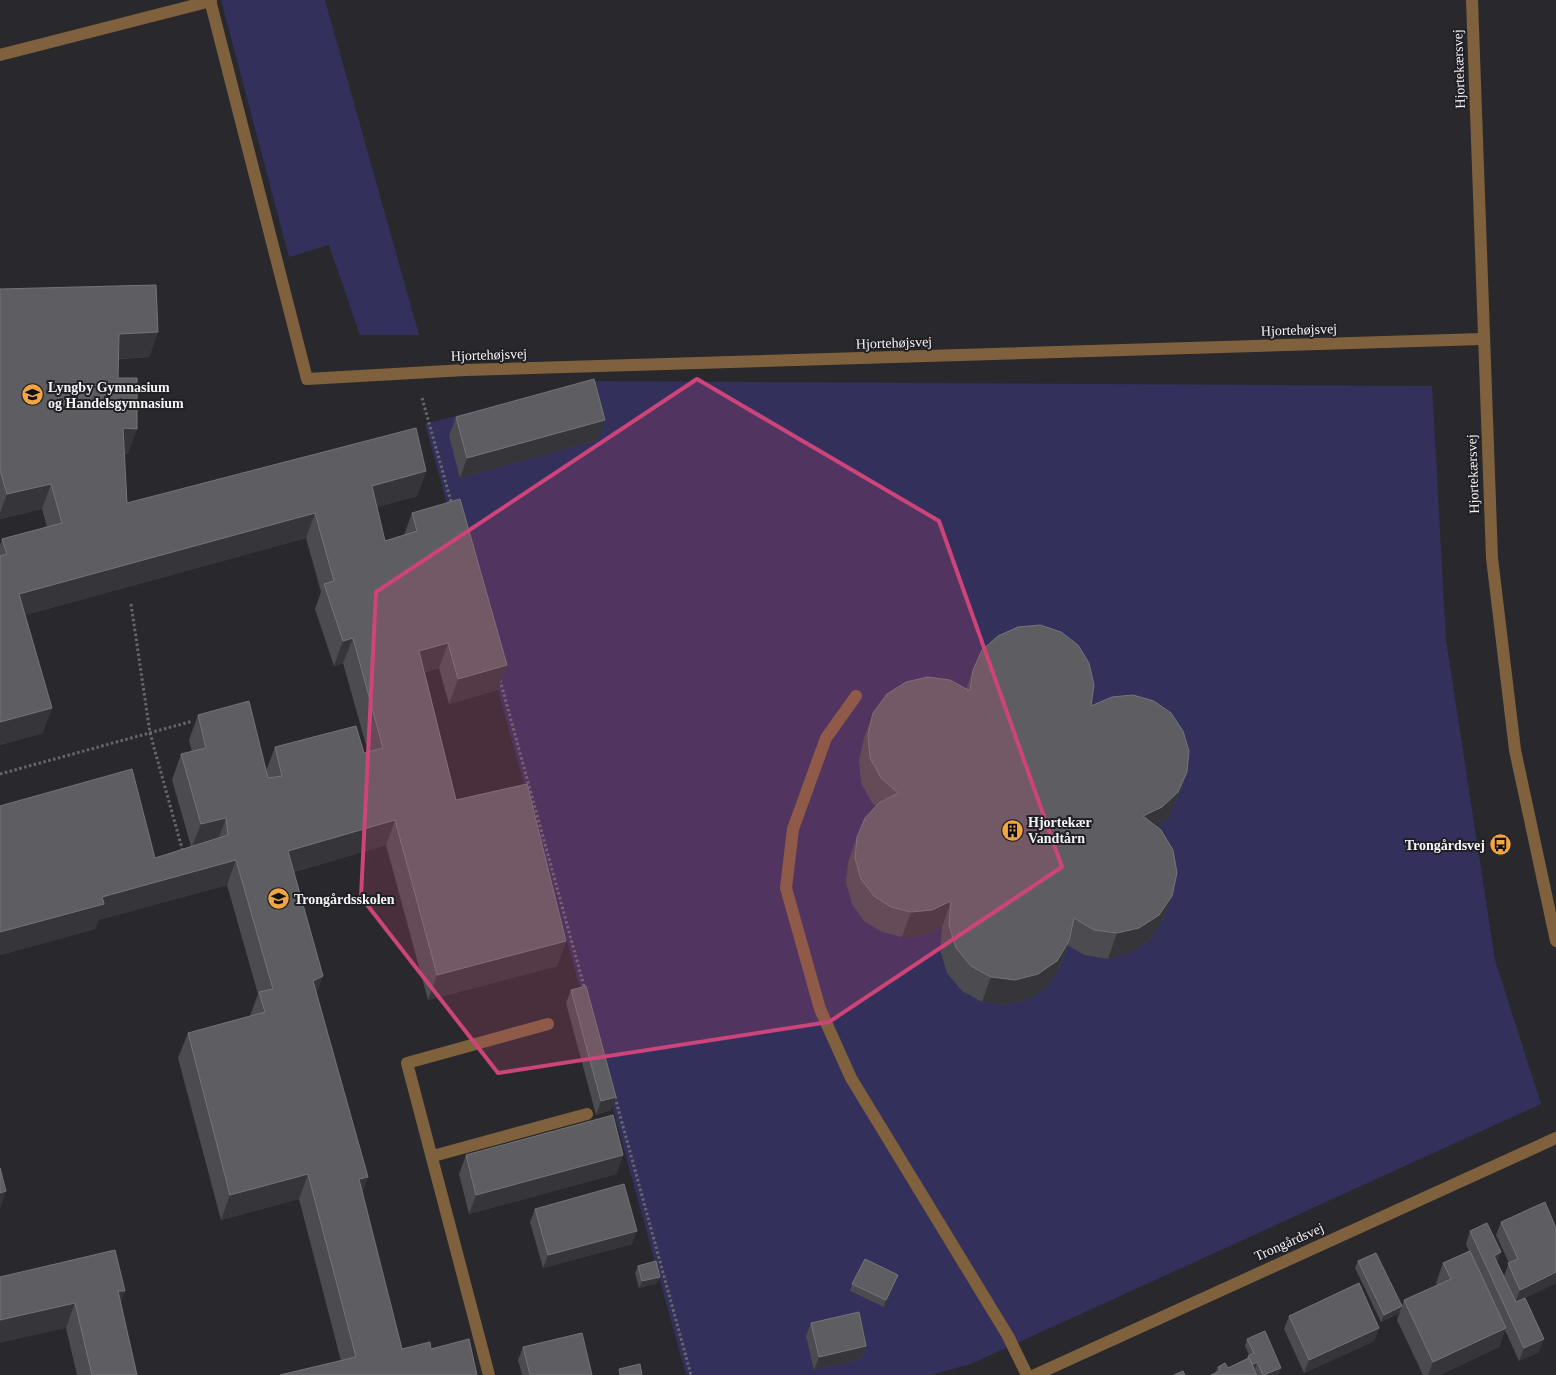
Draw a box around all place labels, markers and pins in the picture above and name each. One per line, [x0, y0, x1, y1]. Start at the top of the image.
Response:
place label: Lyngby Gymnasium og Handelsgymnasium [48, 380, 184, 411]
school or university icon: Lyngby Gymnasium og Handelsgymnasium [20, 383, 44, 407]
place label: Hjortekær Vandtårn [1028, 815, 1092, 846]
building icon: Hjortekær Vandtårn [1000, 818, 1024, 842]
bus stop icon: Trongårdsvej [1489, 833, 1513, 857]
place label: Trongårdsvej [1405, 838, 1485, 853]
school or university icon: Trongårdsskolen [266, 887, 290, 911]
place label: Trongårdsskolen [294, 892, 395, 907]

